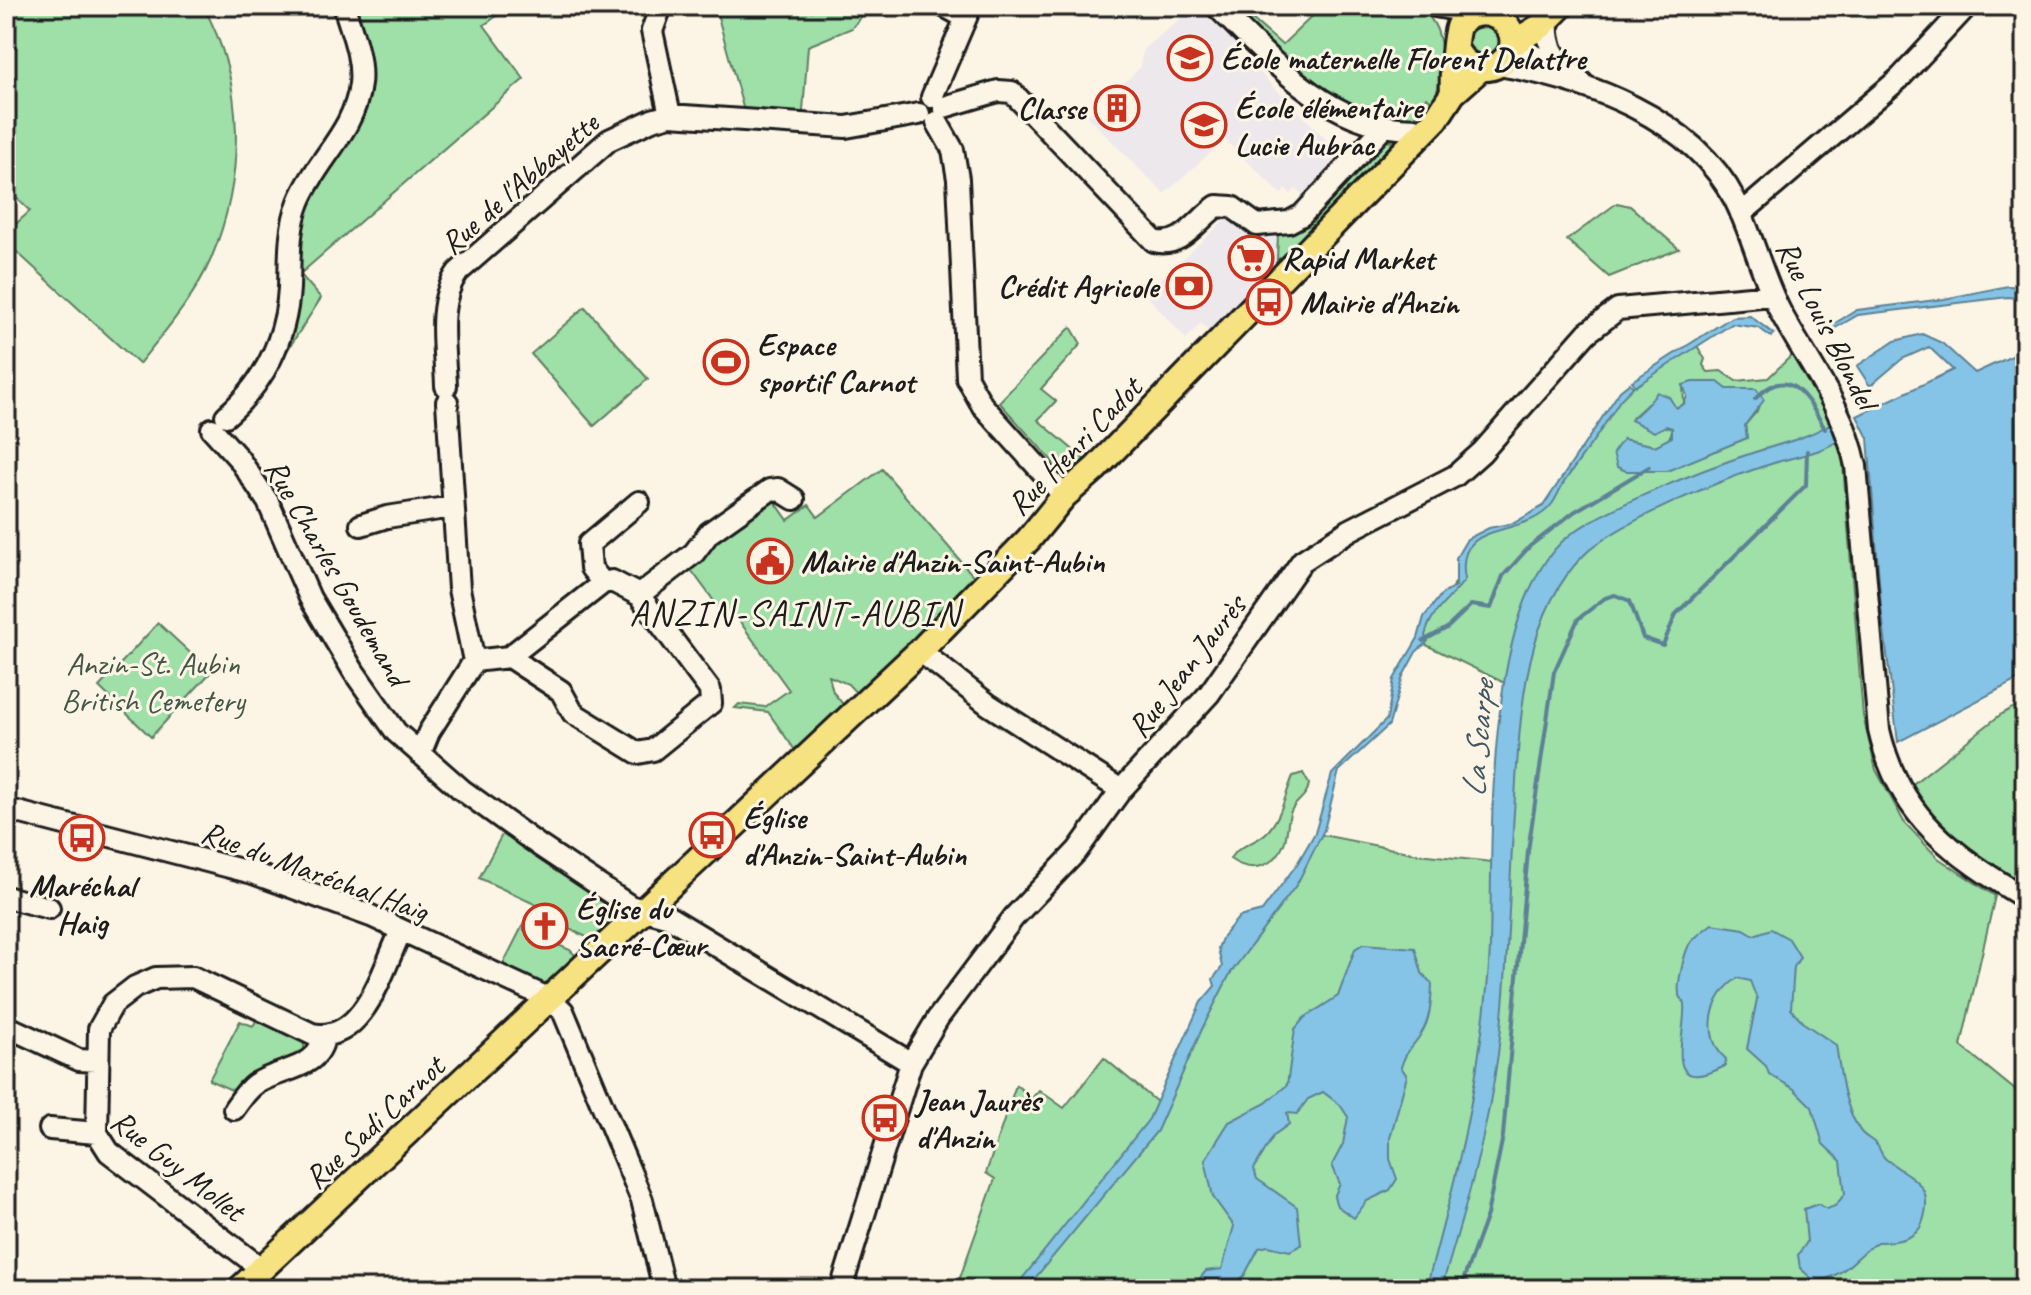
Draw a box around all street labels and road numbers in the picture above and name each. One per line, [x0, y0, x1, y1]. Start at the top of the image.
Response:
street label: Rue de l'Abbayette [432, 102, 609, 263]
street label: Rue Louis Blondel [1767, 233, 1889, 420]
street label: Rue Henri Cadot [998, 366, 1153, 524]
street label: Rue Charles Goudemand [255, 452, 421, 698]
street label: Rue Jean Jaurès [1118, 584, 1257, 746]
street label: Rue du Maréchal Haig [196, 811, 435, 932]
street label: Rue Sadi Carnot [296, 1045, 456, 1198]
street label: Rue Guy Mollet [103, 1100, 256, 1233]

